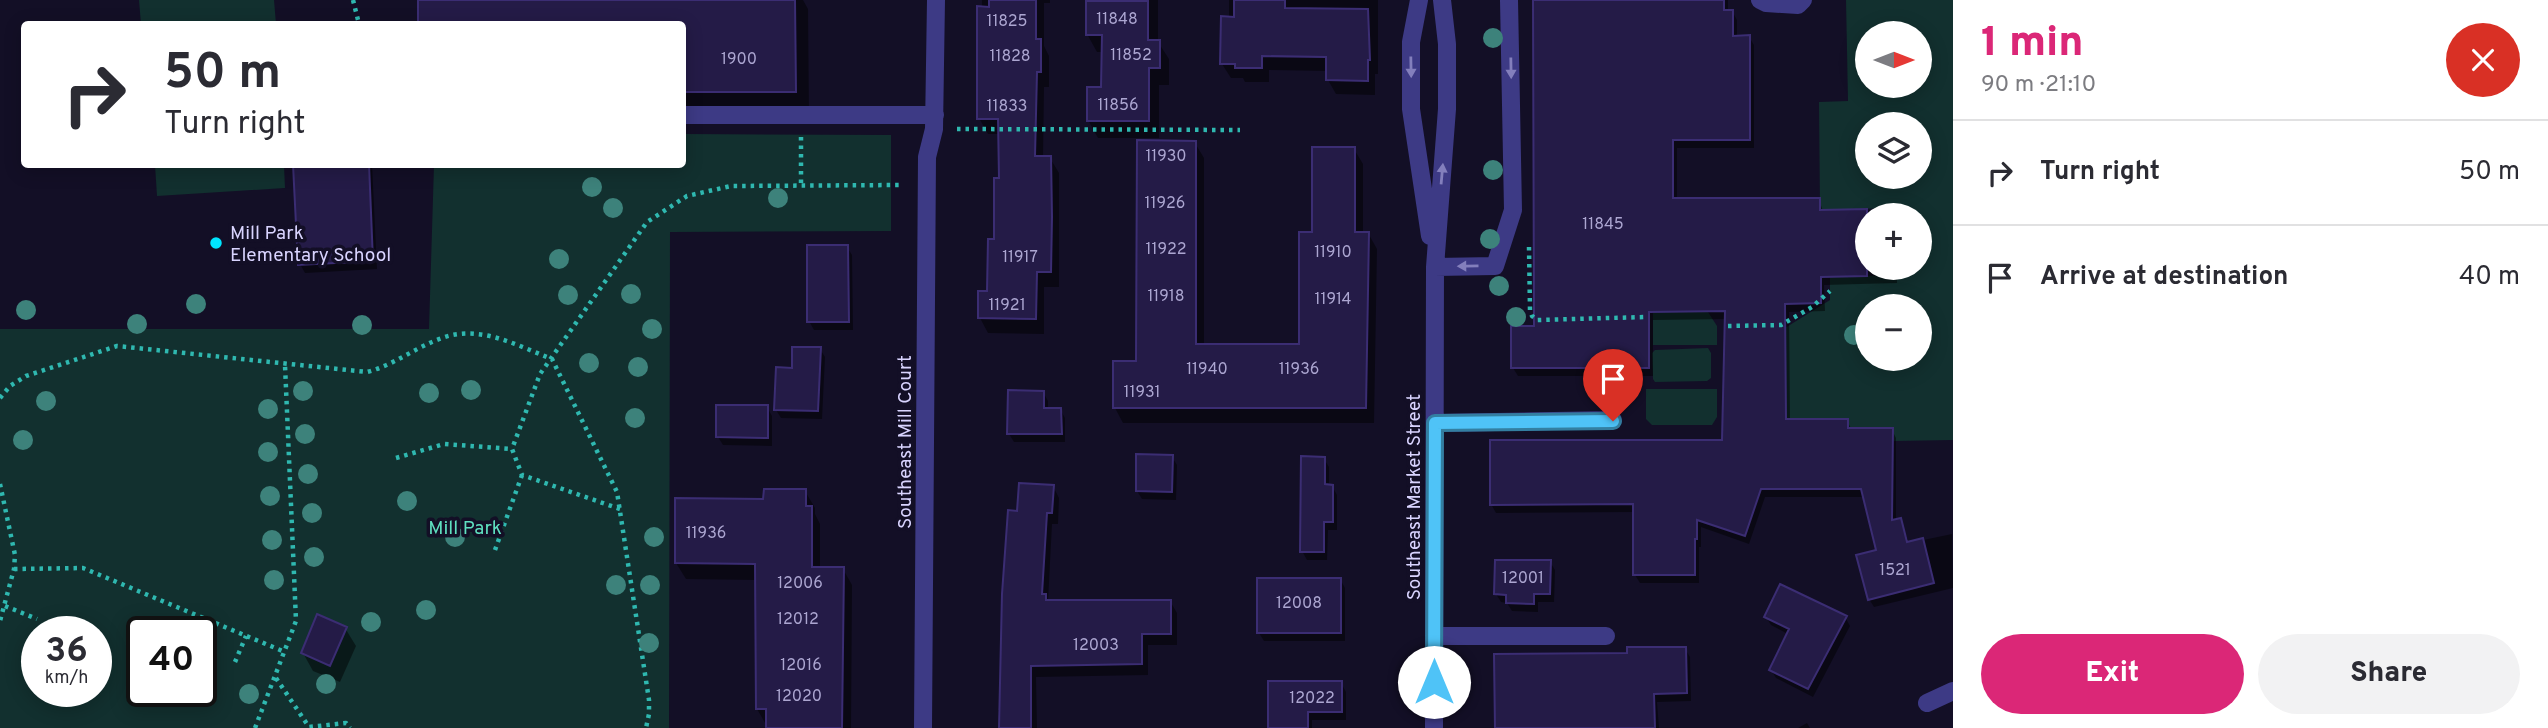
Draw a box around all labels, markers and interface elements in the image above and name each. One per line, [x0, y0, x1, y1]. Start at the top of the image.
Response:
house number: 11848 [1096, 10, 1138, 30]
house number: 11825 [986, 12, 1028, 32]
text: 1 min [1981, 18, 2084, 71]
north arrow [1855, 21, 1932, 98]
map controls [1855, 21, 1932, 371]
button: close [2446, 23, 2520, 97]
text: 50 m [164, 44, 281, 106]
house number: 11852 [1110, 46, 1152, 66]
house number: 11828 [990, 47, 1030, 67]
icon: right [49, 49, 140, 140]
house number: 1900 [721, 50, 757, 70]
one-way arrow [1405, 57, 1417, 79]
one-way arrow [1505, 57, 1516, 79]
text: 90 m · 21:10 [1981, 71, 2096, 100]
house number: 11856 [1097, 96, 1139, 116]
house number: 11833 [987, 97, 1027, 117]
text: Turn right [164, 105, 306, 145]
button: layers [1855, 112, 1932, 189]
house number: 11930 [1145, 147, 1187, 167]
icon: right [1981, 154, 2019, 192]
text: Turn right [2040, 156, 2160, 189]
text: 50 m [2459, 156, 2520, 189]
one-way arrow [1437, 163, 1448, 185]
house number: 11926 [1145, 194, 1185, 214]
button: + [1855, 203, 1932, 280]
house number: 11845 [1582, 215, 1624, 235]
place label: Mill Park Elementary School [230, 222, 391, 268]
marker: Mill Park Elementary School [208, 235, 224, 251]
house number: 11922 [1145, 240, 1187, 260]
house number: 11910 [1314, 243, 1352, 263]
house number: 11917 [1002, 248, 1038, 268]
icon: arrive [1981, 259, 2019, 297]
one-way arrow [1457, 260, 1479, 272]
text: Arrive at destination [2040, 261, 2288, 294]
text: 40 m [2459, 261, 2520, 294]
house number: 11918 [1147, 287, 1185, 307]
house number: 11914 [1314, 290, 1352, 310]
button: − [1855, 294, 1932, 371]
house number: 11921 [988, 296, 1026, 316]
pin [1583, 349, 1643, 421]
street label: Southeast Mill Court [894, 355, 918, 529]
house number: 11940 [1186, 360, 1228, 380]
house number: 11936 [1279, 360, 1319, 380]
icon: arrive [1594, 360, 1632, 398]
house number: 11931 [1123, 383, 1161, 403]
street label: Southeast Market Street [1403, 394, 1427, 600]
park label: Mill Park [428, 517, 502, 541]
house number: 11936 [686, 524, 726, 544]
house number: 1521 [1879, 561, 1911, 581]
house number: 12001 [1502, 569, 1544, 589]
house number: 12006 [777, 574, 823, 594]
house number: 12008 [1276, 594, 1322, 614]
house number: 12012 [777, 610, 819, 630]
speed limit sign: 40 [126, 616, 217, 707]
text: 36 [45, 630, 88, 674]
button: Exit [1981, 634, 2244, 714]
button: Share [2258, 634, 2520, 714]
house number: 12003 [1073, 636, 1119, 656]
position arrow [1397, 645, 1471, 719]
house number: 12016 [780, 656, 822, 676]
text: km/h [45, 667, 88, 690]
house number: 12020 [776, 687, 822, 707]
house number: 12022 [1289, 689, 1335, 709]

